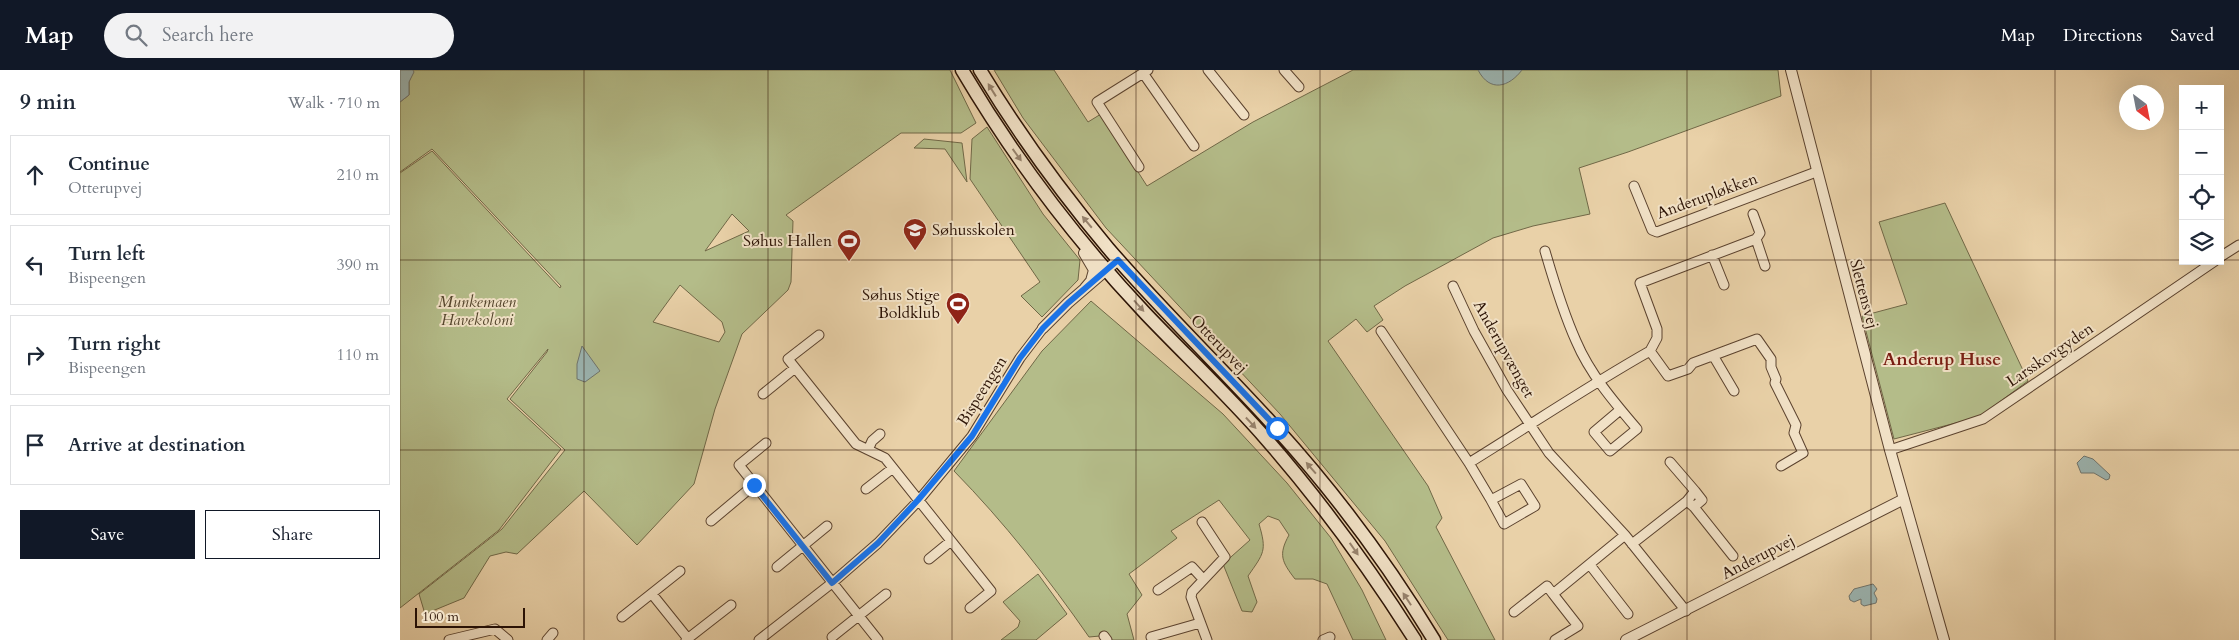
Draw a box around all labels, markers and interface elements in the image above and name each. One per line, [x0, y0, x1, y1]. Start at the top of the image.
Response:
search box [104, 13, 454, 58]
text: Map [25, 19, 74, 52]
icon: search [122, 21, 150, 49]
text: Search here [162, 22, 254, 48]
text: Map [2001, 23, 2035, 48]
text: Directions [2063, 23, 2142, 48]
text: Saved [2170, 23, 2214, 48]
one-way arrow [988, 84, 997, 97]
north arrow [2119, 85, 2164, 130]
map controls [2179, 85, 2224, 265]
button: + [2179, 85, 2224, 130]
text: 9 min [20, 88, 76, 117]
text: Walk · 710 m [288, 92, 380, 114]
button: − [2179, 130, 2224, 175]
one-way arrow [1012, 148, 1022, 162]
text: Continue [68, 151, 150, 177]
icon: ahead [21, 161, 49, 189]
text: 210 m [337, 164, 379, 186]
street label: Anderupløkken [1653, 168, 1761, 224]
button: locate [2179, 175, 2224, 220]
text: Otterupvej [68, 177, 142, 199]
one-way arrow [1081, 216, 1092, 229]
school or university icon: Søhusskolen [902, 217, 928, 251]
place label: Søhusskolen [932, 219, 1015, 241]
button: layers [2179, 220, 2224, 265]
sports icon: Søhus Hallen [836, 228, 862, 262]
place label: Søhus Hallen [743, 230, 832, 252]
text: Turn left [68, 241, 145, 267]
icon: left [21, 251, 49, 279]
text: 390 m [337, 254, 379, 276]
street label: Slettensvej [1844, 257, 1884, 331]
text: Bispeengen [68, 267, 146, 289]
place label: Søhus Stige Boldklub [862, 284, 940, 324]
park label: Munkemaen Havekoloni [438, 291, 516, 331]
sports icon: Søhus Stige Boldklub [945, 291, 971, 325]
street label: Anderupvænget [1468, 296, 1540, 402]
one-way arrow [1133, 299, 1145, 311]
street label: Otterupvej [1185, 310, 1253, 378]
street label: Larsskovgyden [2002, 318, 2098, 392]
text: Turn right [68, 331, 160, 357]
icon: right [21, 341, 49, 369]
text: 110 m [337, 344, 379, 366]
district label: Anderup Huse [1883, 347, 2001, 372]
street label: Bispeengen [952, 352, 1012, 430]
text: Bispeengen [68, 357, 146, 379]
one-way arrow [1245, 417, 1257, 429]
route start [1266, 417, 1289, 440]
icon: arrive [21, 431, 49, 459]
text: Arrive at destination [68, 432, 245, 458]
one-way arrow [1305, 463, 1317, 475]
route end [743, 474, 766, 497]
button: Save [20, 510, 195, 559]
button: Share [205, 510, 380, 559]
street label: Anderupvej [1718, 529, 1798, 585]
one-way arrow [1349, 542, 1359, 556]
one-way arrow [1403, 592, 1412, 606]
scale bar [415, 605, 525, 628]
text: 100 m [422, 607, 459, 626]

